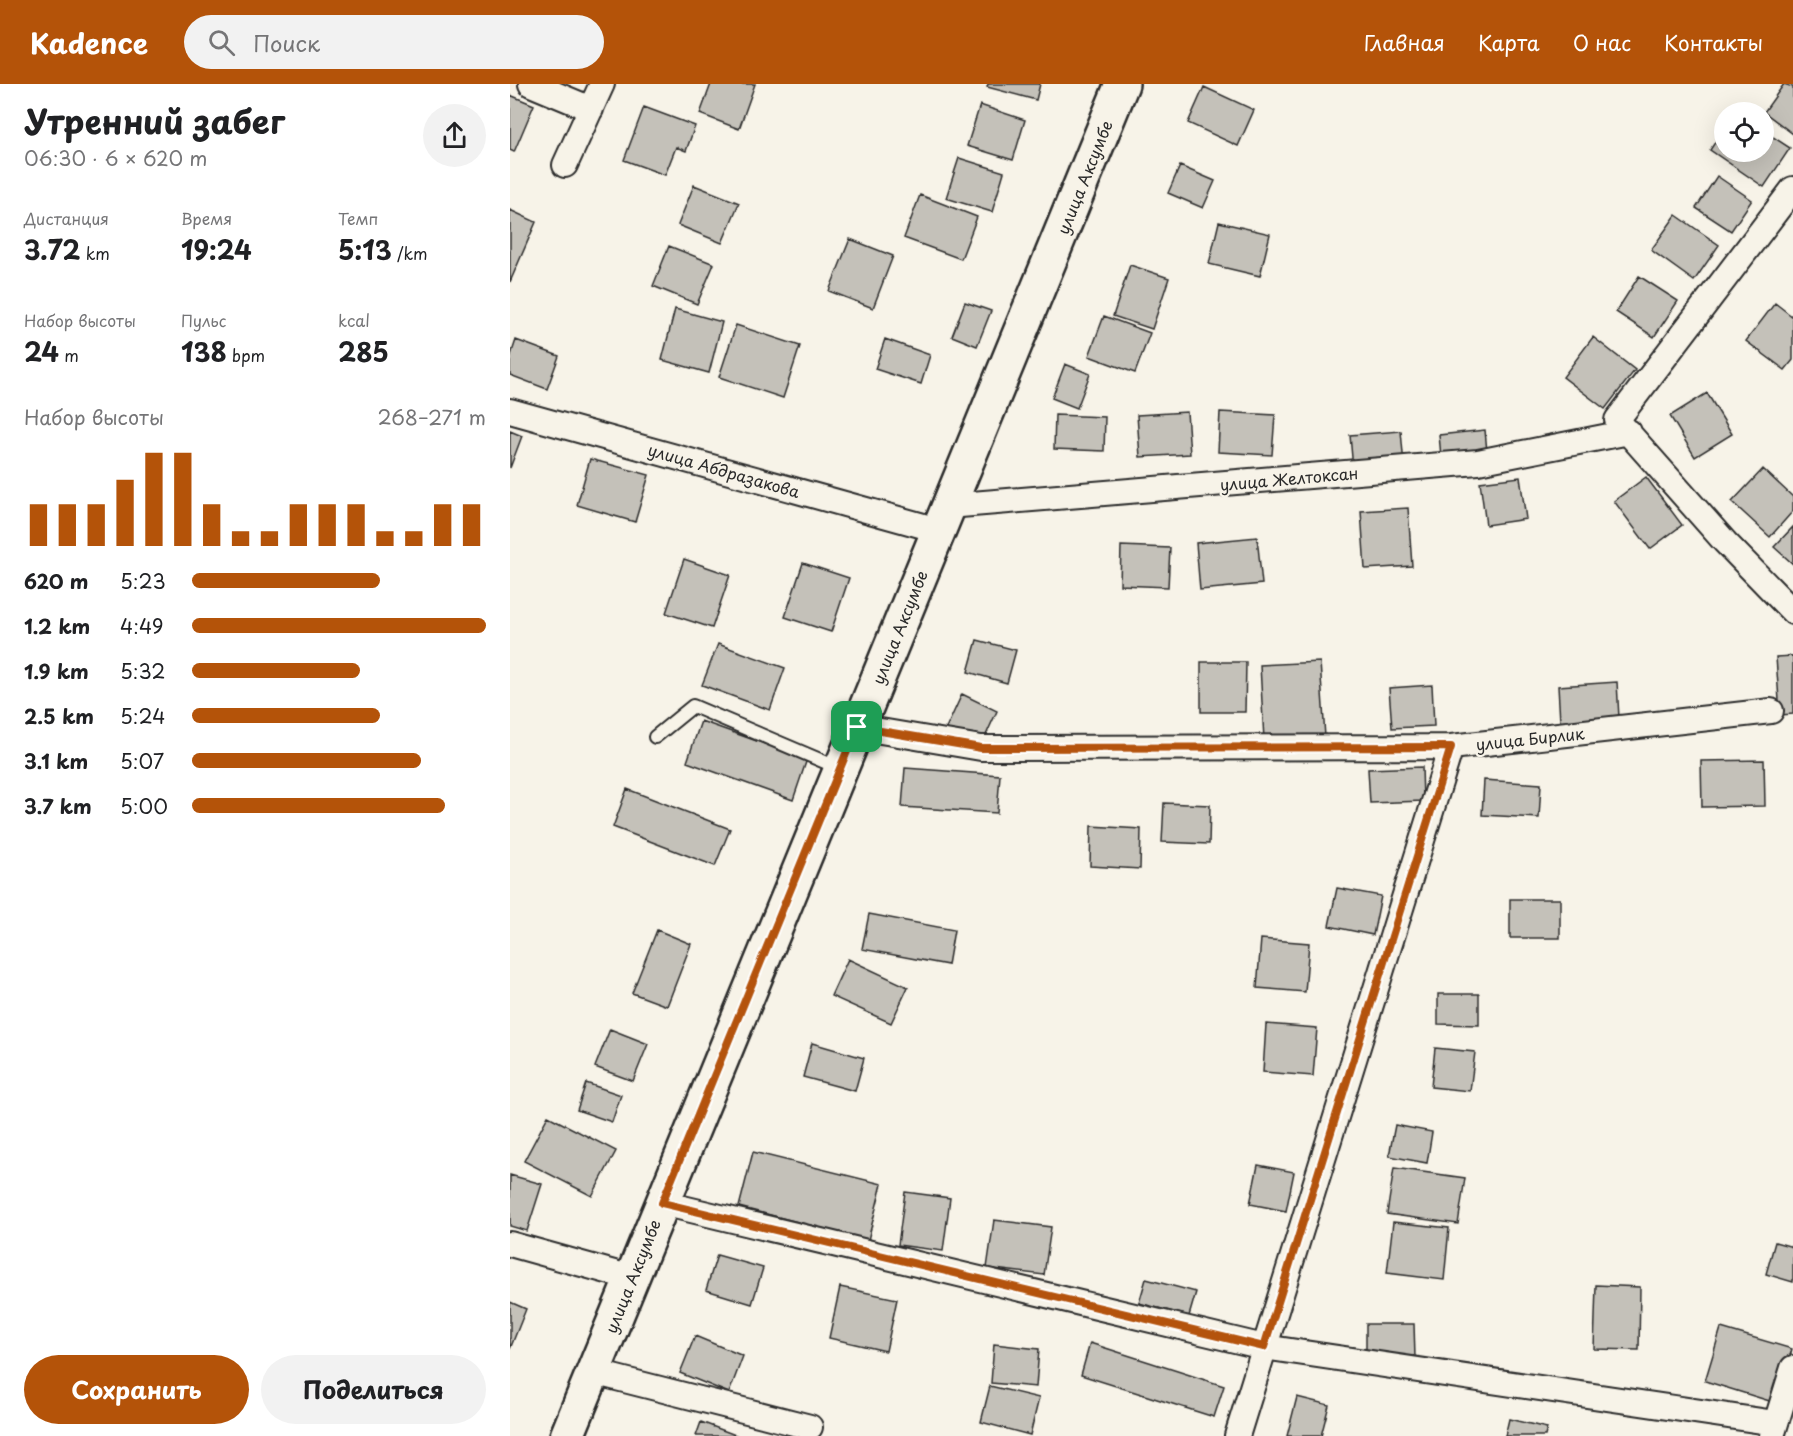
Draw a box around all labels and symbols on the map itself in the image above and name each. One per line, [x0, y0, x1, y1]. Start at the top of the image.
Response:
street label: улица Аксумбе [1050, 116, 1118, 238]
street label: улица Абдразакова [645, 437, 803, 503]
street label: улица Желтоксан [1219, 460, 1359, 496]
street label: улица Аксумбе [865, 566, 933, 688]
pin [831, 701, 882, 752]
street label: улица Бирлик [1475, 720, 1586, 756]
street label: улица Аксумбе [598, 1215, 666, 1337]

